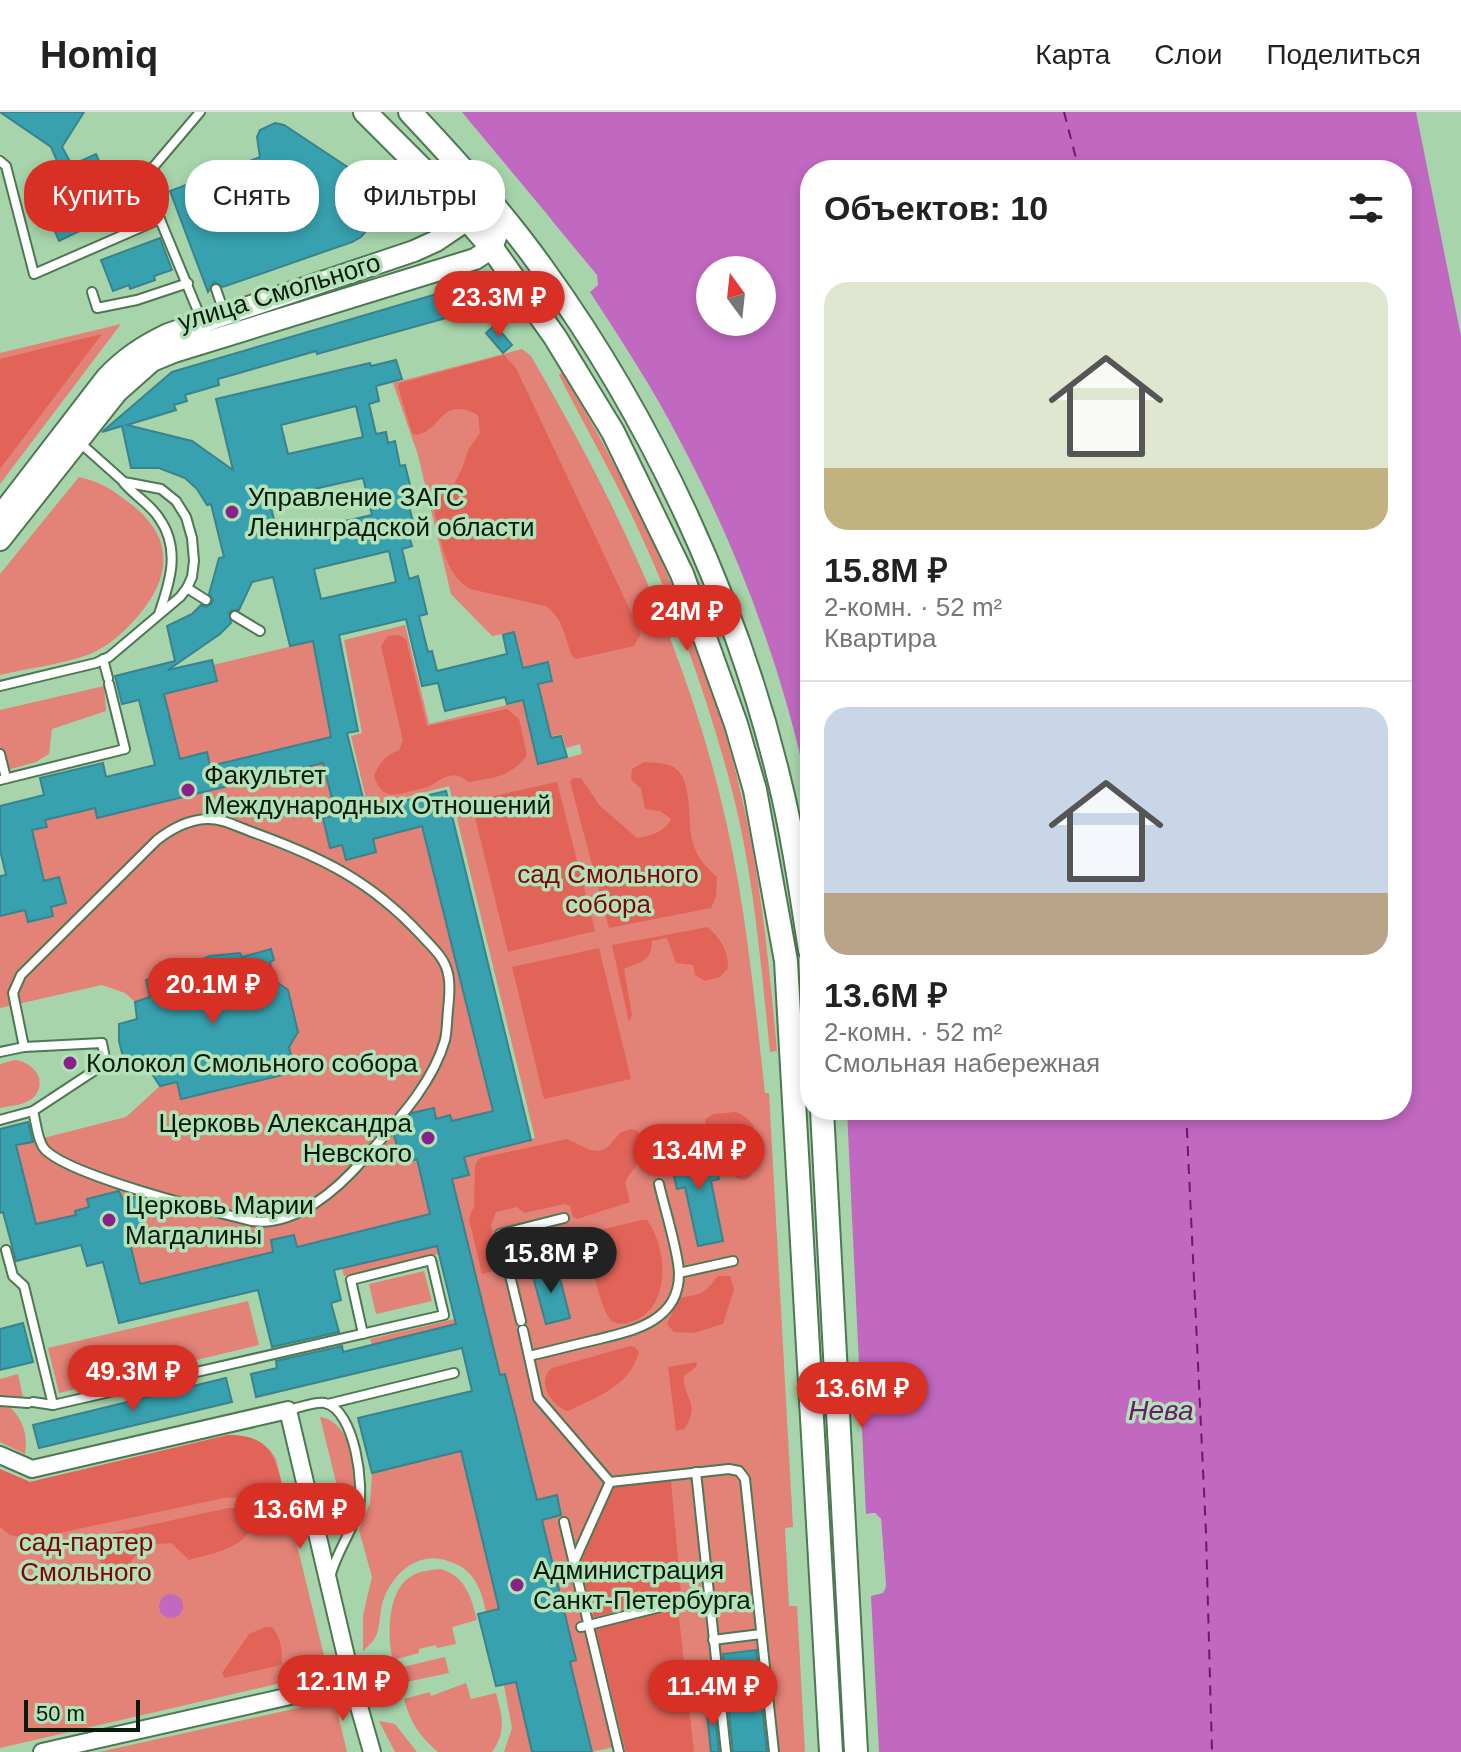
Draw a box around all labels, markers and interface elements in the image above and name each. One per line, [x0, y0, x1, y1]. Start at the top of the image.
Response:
text: Homiq [40, 34, 158, 76]
text: Карта [1035, 39, 1110, 70]
text: Слои [1154, 39, 1222, 70]
text: Поделиться [1266, 39, 1421, 70]
chip: Купить [24, 160, 169, 232]
chip: Снять [185, 160, 319, 232]
chip: Фильтры [335, 160, 505, 232]
icon: filters [1344, 186, 1388, 230]
text: Объектов: 10 [824, 189, 1048, 227]
street label: улица Смольного [174, 247, 384, 337]
north arrow [696, 256, 776, 336]
map controls [696, 256, 776, 336]
pin: 23.3M ₽ [425, 271, 573, 339]
text: 23.3M ₽ [452, 282, 546, 312]
icon: home [1034, 334, 1178, 478]
place label: Управление ЗАГС Ленинградской области [248, 482, 534, 542]
marker: Управление ЗАГС Ленинградской области [223, 503, 241, 521]
text: 15.8M ₽ [824, 551, 948, 589]
pin: 24M ₽ [631, 585, 743, 653]
text: 2-комн. · 52 m² [824, 592, 1002, 622]
text: 24M ₽ [651, 596, 723, 626]
text: Квартира [824, 623, 936, 653]
icon: home [1034, 759, 1178, 903]
place label: Факультет Международных Отношений [204, 760, 551, 820]
marker: Факультет Международных Отношений [179, 781, 197, 799]
park label: сад Смольного собора [517, 859, 699, 919]
pin: 20.1M ₽ [139, 958, 287, 1026]
text: 20.1M ₽ [166, 969, 260, 999]
text: 13.6M ₽ [824, 976, 948, 1014]
text: 2-комн. · 52 m² [824, 1017, 1002, 1047]
place label: Колокол Смольного собора [86, 1048, 418, 1078]
text: Смольная набережная [824, 1048, 1100, 1078]
marker: Колокол Смольного собора [61, 1054, 79, 1072]
place label: Церковь Александра Невского [159, 1108, 413, 1168]
pin: 13.4M ₽ [625, 1124, 773, 1192]
marker: Церковь Александра Невского [419, 1129, 437, 1147]
text: 13.4M ₽ [652, 1135, 746, 1165]
place label: Церковь Марии Магдалины [125, 1190, 314, 1250]
marker: Церковь Марии Магдалины [100, 1211, 118, 1229]
pin: 15.8M ₽ [477, 1227, 625, 1295]
text: 15.8M ₽ [504, 1238, 598, 1268]
pin: 49.3M ₽ [59, 1345, 207, 1413]
text: 49.3M ₽ [86, 1356, 180, 1386]
pin: 13.6M ₽ [788, 1362, 936, 1430]
text: 13.6M ₽ [815, 1373, 909, 1403]
water label: Нева [1128, 1395, 1194, 1426]
pin: 13.6M ₽ [226, 1483, 374, 1551]
text: 13.6M ₽ [253, 1494, 347, 1524]
park label: сад-партер Смольного [19, 1527, 153, 1587]
place label: Администрация Санкт-Петербурга [533, 1555, 751, 1615]
marker: Администрация Санкт-Петербурга [508, 1576, 526, 1594]
pin: 12.1M ₽ [269, 1655, 417, 1723]
pin: 11.4M ₽ [639, 1660, 787, 1728]
text: 12.1M ₽ [296, 1666, 390, 1696]
text: 11.4M ₽ [666, 1671, 760, 1701]
scale bar [24, 1696, 140, 1732]
text: 50 m [36, 1701, 85, 1726]

